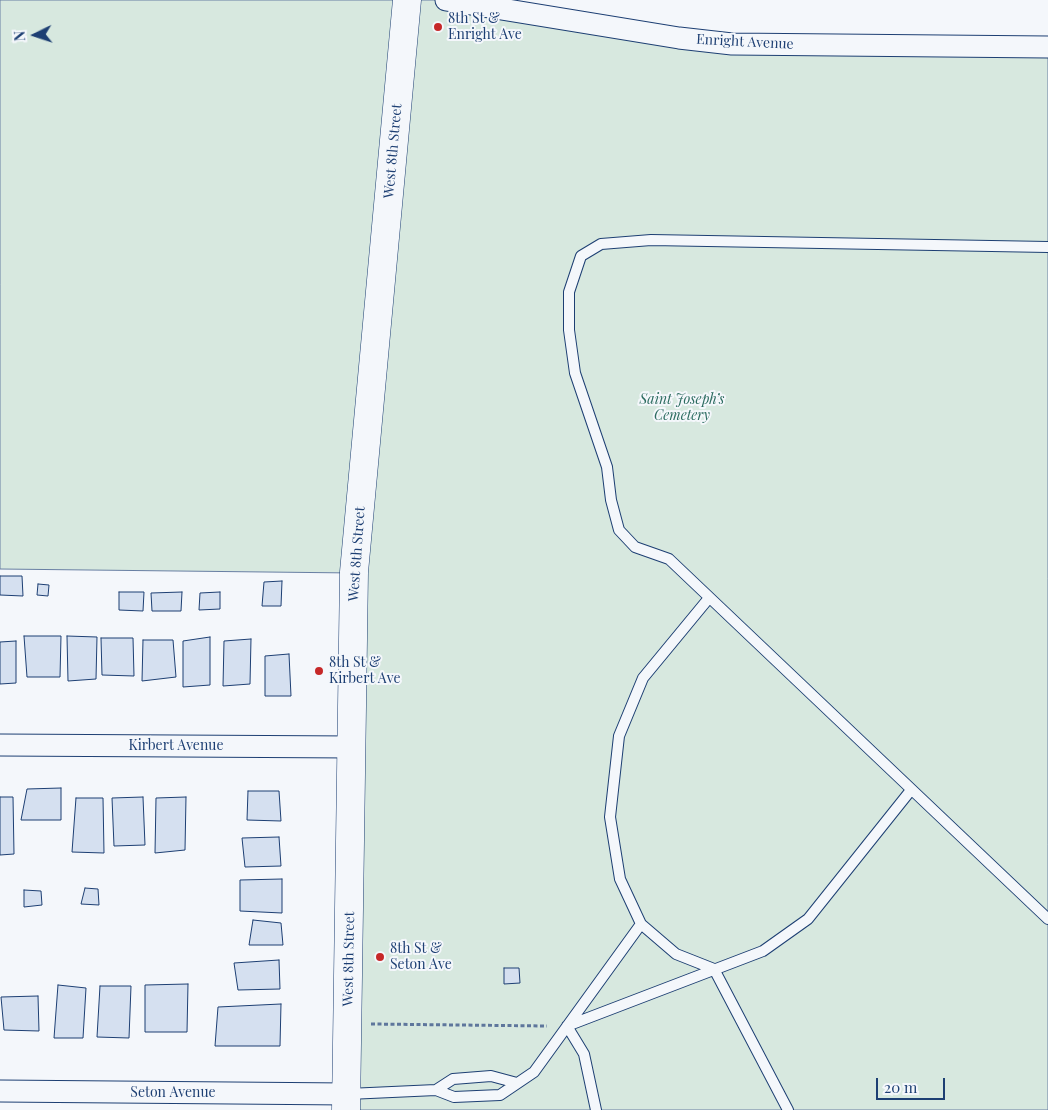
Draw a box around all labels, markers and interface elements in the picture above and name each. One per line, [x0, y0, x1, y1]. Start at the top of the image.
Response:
north arrow [10, 10, 60, 60]
place label: 8th St & Enright Ave [448, 11, 522, 44]
marker: 8th St & Enright Ave [432, 21, 444, 33]
text: N [10, 30, 29, 42]
street label: Enright Avenue [696, 31, 794, 53]
street label: West 8th Street [380, 103, 406, 199]
park label: Saint Joseph’s Cemetery [640, 392, 724, 424]
street label: West 8th Street [345, 506, 369, 602]
place label: 8th St & Kirbert Ave [329, 655, 400, 688]
marker: 8th St & Kirbert Ave [313, 665, 325, 677]
street label: Kirbert Avenue [128, 738, 224, 754]
street label: West 8th Street [340, 911, 358, 1007]
place label: 8th St & Seton Ave [390, 941, 452, 974]
marker: 8th St & Seton Ave [374, 951, 386, 963]
scale bar [878, 1068, 947, 1100]
text: 20 m [884, 1077, 917, 1097]
street label: Seton Avenue [130, 1085, 216, 1101]

